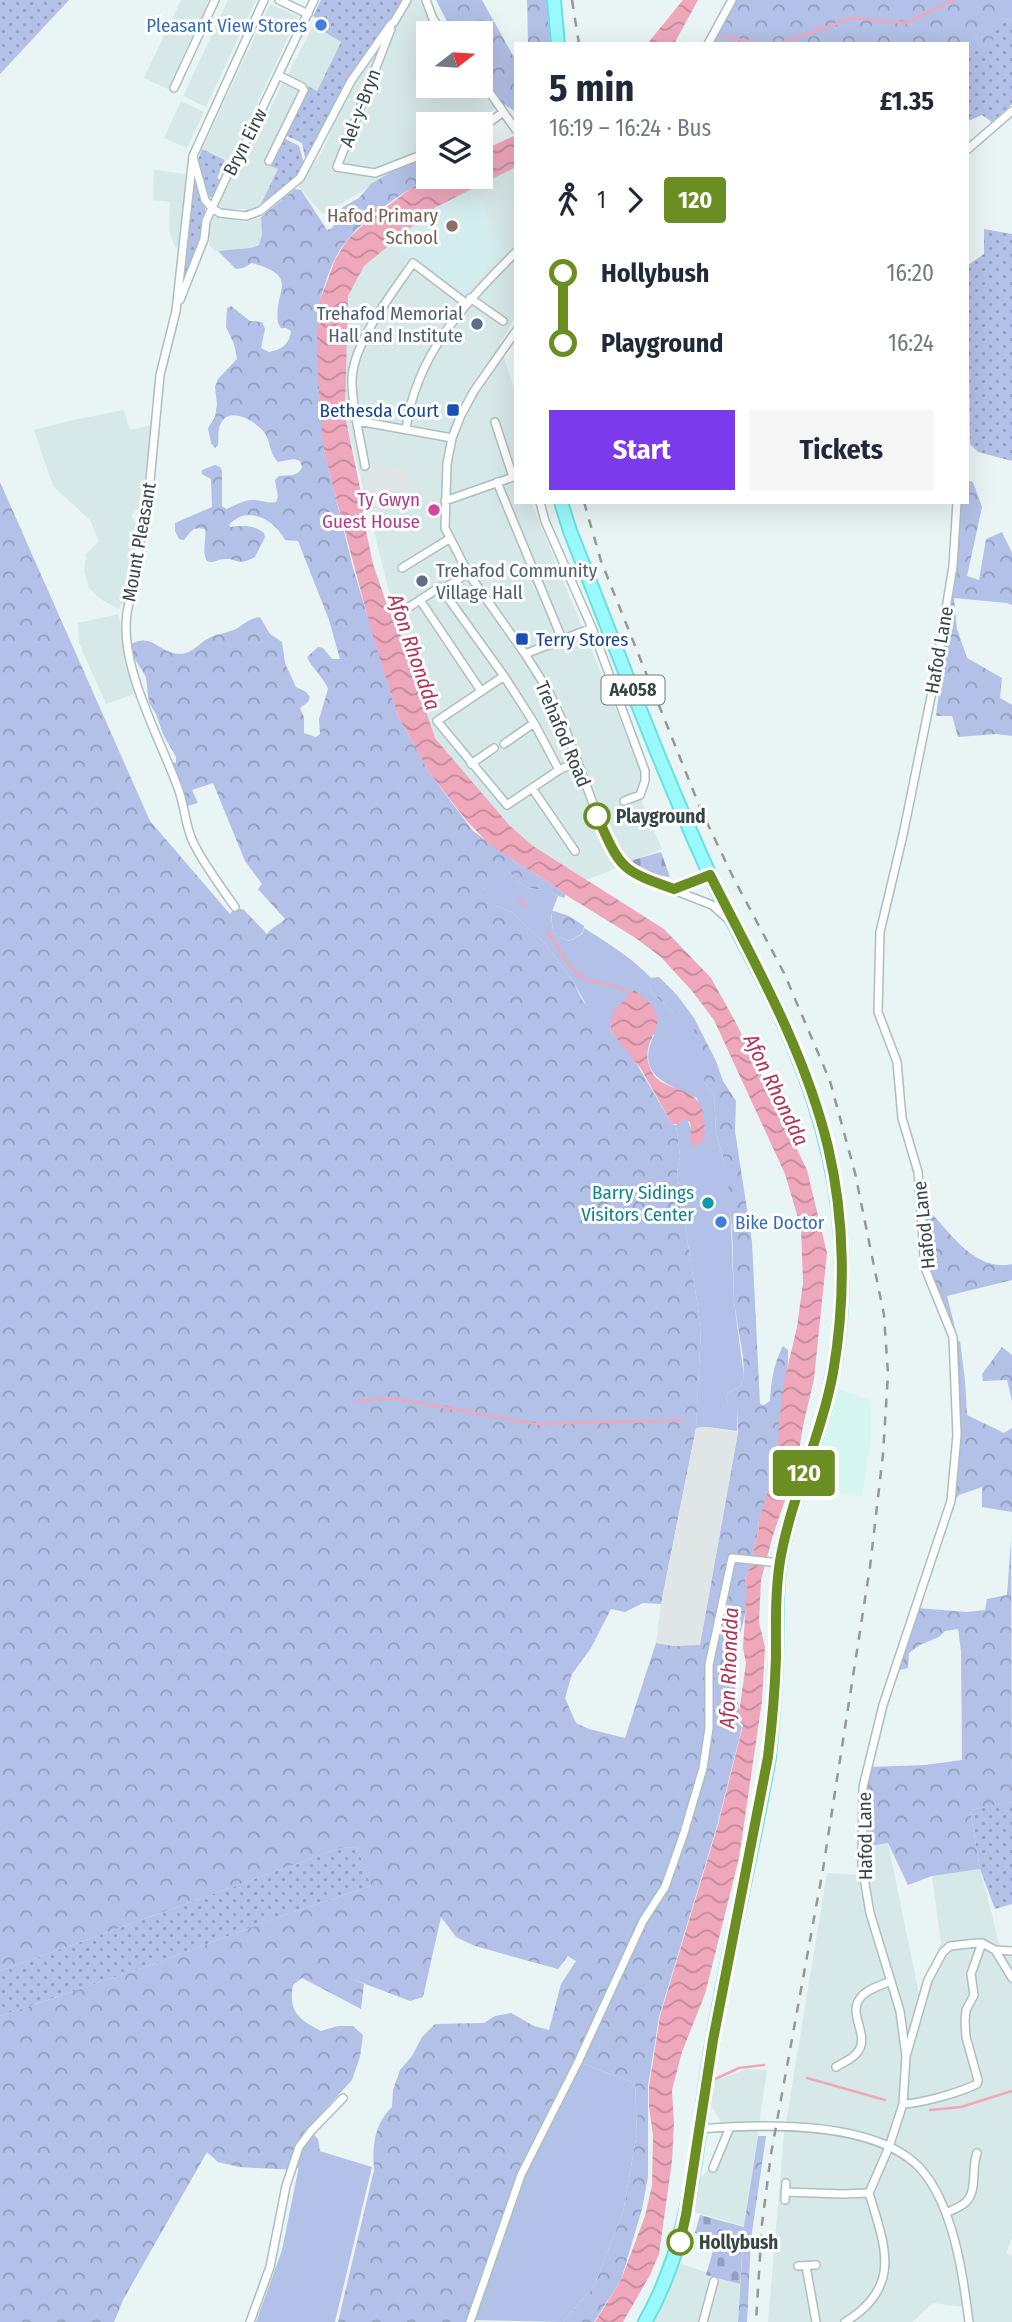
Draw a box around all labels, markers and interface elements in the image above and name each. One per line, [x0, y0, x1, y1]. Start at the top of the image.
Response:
place label: Pleasant View Stores [146, 14, 307, 37]
marker: Pleasant View Stores [313, 17, 329, 33]
north arrow [416, 21, 494, 98]
map controls [416, 21, 493, 189]
text: 5 min [549, 65, 634, 111]
street label: Ael-y-Bryn [335, 66, 385, 150]
text: £1.35 [880, 86, 934, 117]
street label: Bryn Eirw [218, 104, 272, 180]
button: layers [416, 112, 493, 189]
text: 16:19 – 16:24 · Bus [549, 114, 711, 142]
icon: walk [549, 181, 587, 219]
icon: forward [616, 181, 654, 219]
text: 1 [597, 186, 606, 214]
text: 120 [678, 186, 712, 214]
place label: Hafod Primary School [327, 204, 439, 249]
marker: Hafod Primary School [444, 218, 460, 234]
text: Hollybush [601, 258, 709, 289]
text: 16:20 [887, 259, 934, 287]
place label: Trehafod Memorial Hall and Institute [317, 302, 463, 347]
marker: Trehafod Memorial Hall and Institute [469, 316, 485, 332]
text: Playground [601, 328, 724, 359]
text: 16:24 [888, 329, 934, 357]
place label: Bethesda Court [319, 399, 440, 422]
marker: Bethesda Court [445, 402, 461, 418]
button: Start [549, 410, 735, 490]
button: Tickets [749, 410, 934, 490]
street label: Mount Pleasant [117, 480, 161, 603]
place label: Ty Gwyn Guest House [322, 488, 420, 533]
marker: Ty Gwyn Guest House [426, 502, 442, 518]
place label: Trehafod Community Village Hall [436, 559, 598, 604]
marker: Trehafod Community Village Hall [414, 573, 430, 589]
water label: Afon Rhondda [382, 589, 446, 714]
street label: Hafod Lane [920, 605, 958, 695]
place label: Terry Stores [536, 628, 628, 651]
marker: Terry Stores [514, 631, 530, 647]
road number: A4058 [602, 676, 664, 704]
street label: Trehafod Road [530, 678, 596, 790]
marker: Playground [584, 803, 610, 829]
place label: Playground [616, 805, 706, 828]
water label: Afon Rhondda [737, 1029, 814, 1150]
street label: Hafod Lane [908, 1180, 940, 1270]
place label: Barry Sidings Visitors Center [581, 1181, 694, 1226]
marker: Barry Sidings Visitors Center [700, 1195, 716, 1211]
place label: Bike Doctor [735, 1211, 825, 1234]
marker: Bike Doctor [713, 1214, 729, 1230]
line badge: 120 [764, 1450, 844, 1496]
text: 120 [787, 1459, 821, 1487]
water label: Afon Rhondda [714, 1607, 744, 1730]
street label: Hafod Lane [853, 1792, 877, 1880]
marker: Hollybush [667, 2229, 693, 2255]
place label: Hollybush [699, 2231, 778, 2254]

